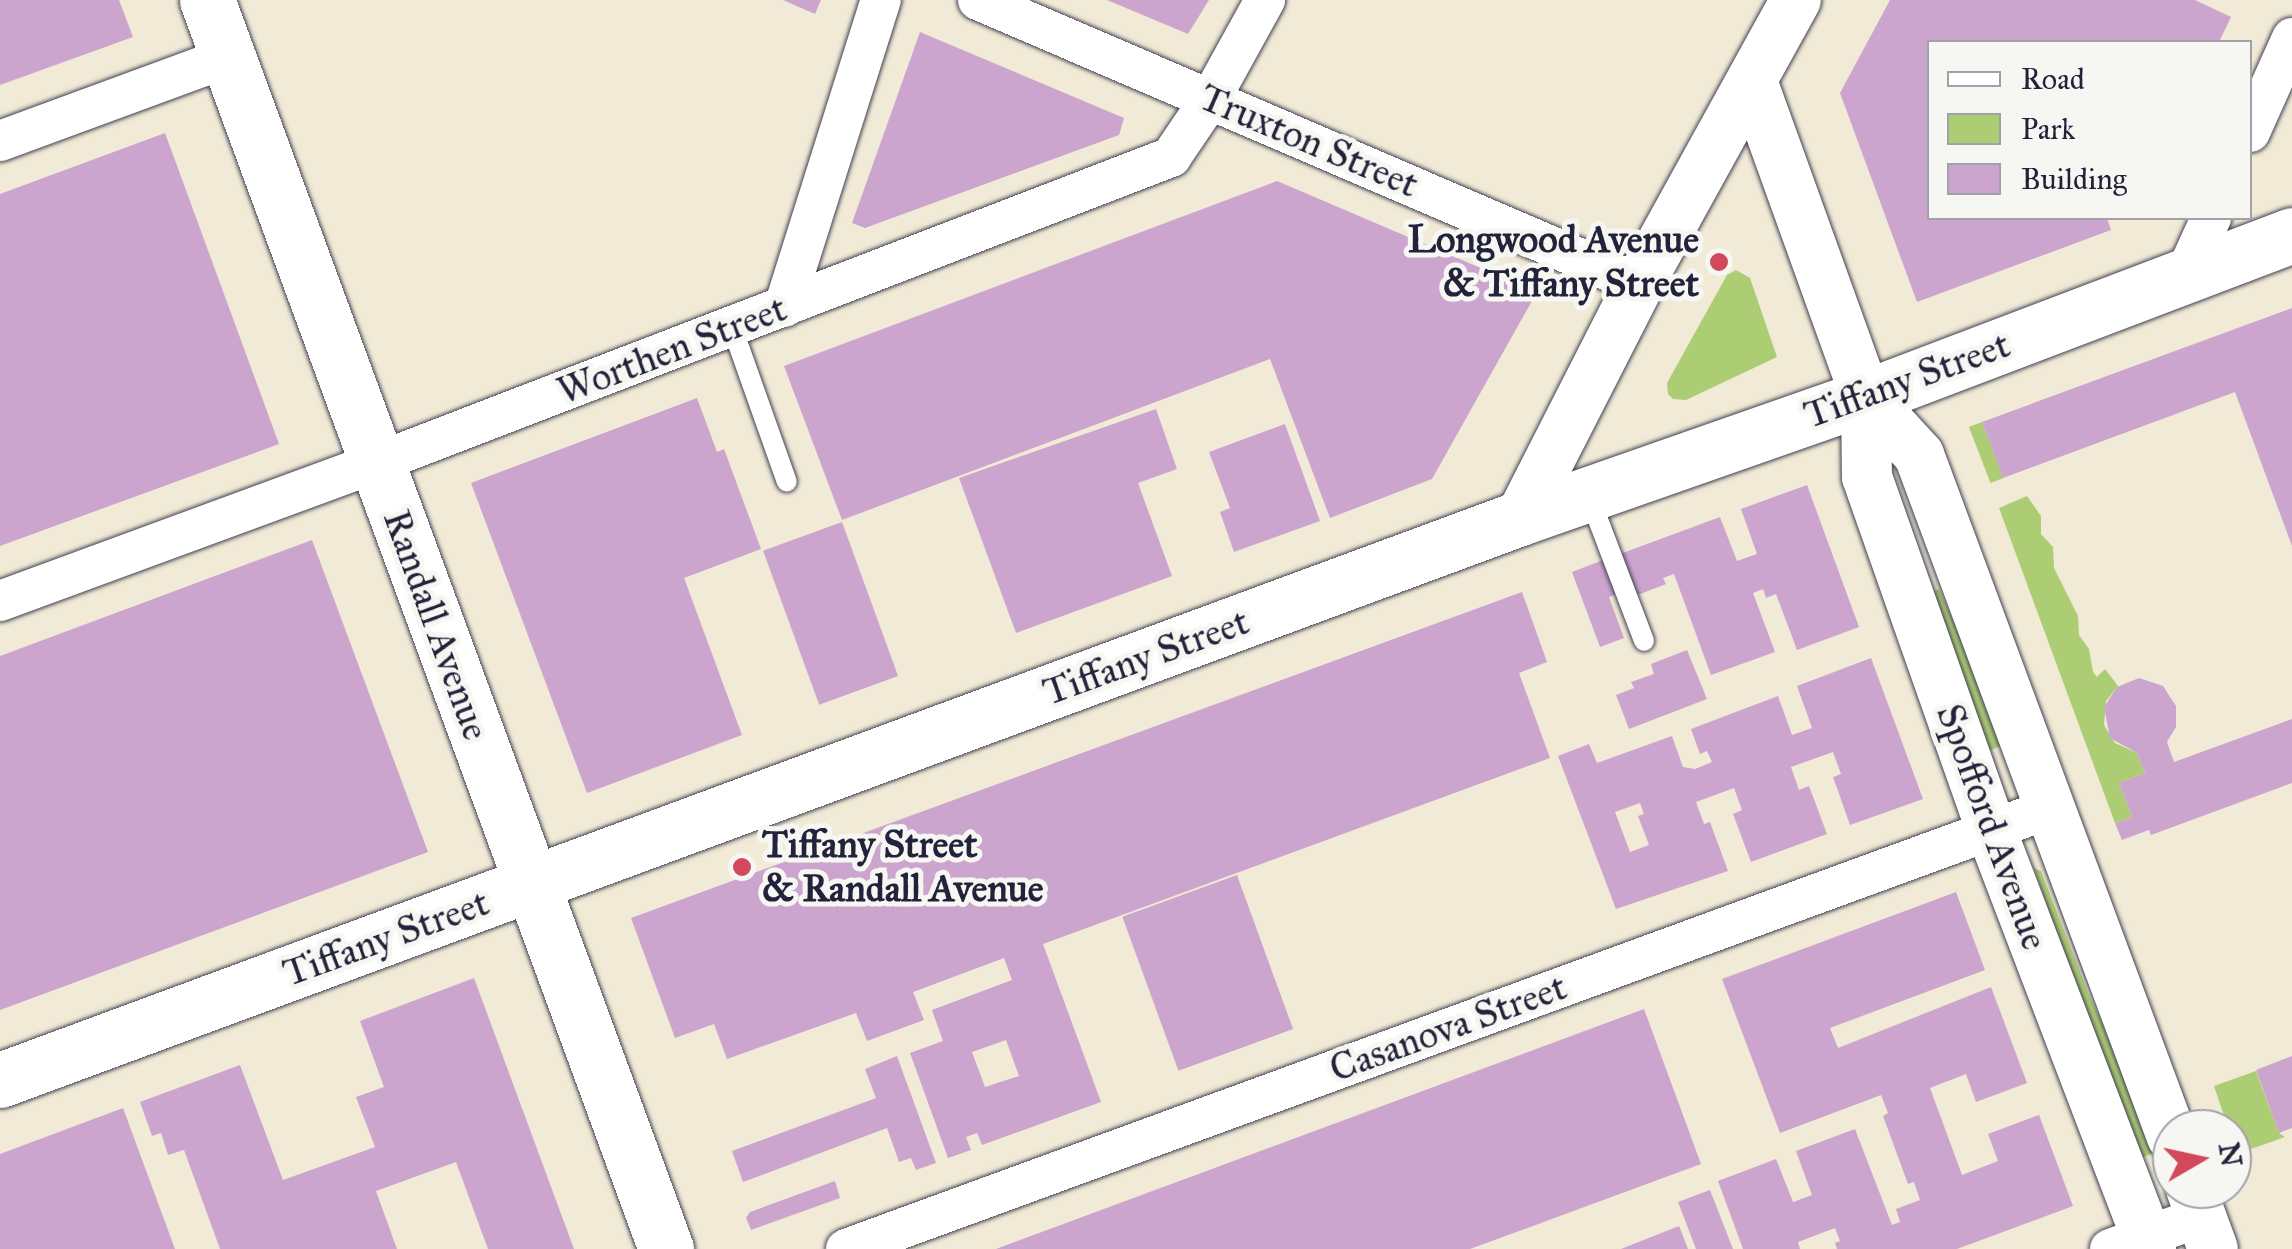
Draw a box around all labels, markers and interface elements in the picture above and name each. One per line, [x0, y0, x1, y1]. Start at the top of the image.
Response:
legend [1927, 40, 2252, 220]
text: Road [2021, 61, 2085, 97]
street label: Truxton Street [1193, 75, 1425, 207]
text: Park [2021, 111, 2075, 147]
text: Building [2021, 161, 2127, 197]
place label: Longwood Avenue & Tiffany Street [1408, 217, 1699, 306]
marker: Longwood Avenue & Tiffany Street [1708, 251, 1730, 273]
street label: Worthen Street [551, 285, 793, 415]
street label: Tiffany Street [1798, 322, 2016, 438]
street label: Randall Avenue [373, 504, 499, 746]
street label: Tiffany Street [1037, 599, 1255, 715]
street label: Spofford Avenue [1926, 698, 2058, 956]
place label: Tiffany Street & Randall Avenue [762, 822, 1044, 912]
marker: Tiffany Street & Randall Avenue [731, 856, 753, 878]
street label: Tiffany Street [277, 880, 495, 996]
street label: Casanova Street [1324, 964, 1572, 1092]
north arrow [2152, 1109, 2252, 1209]
text: N [2211, 1140, 2249, 1169]

